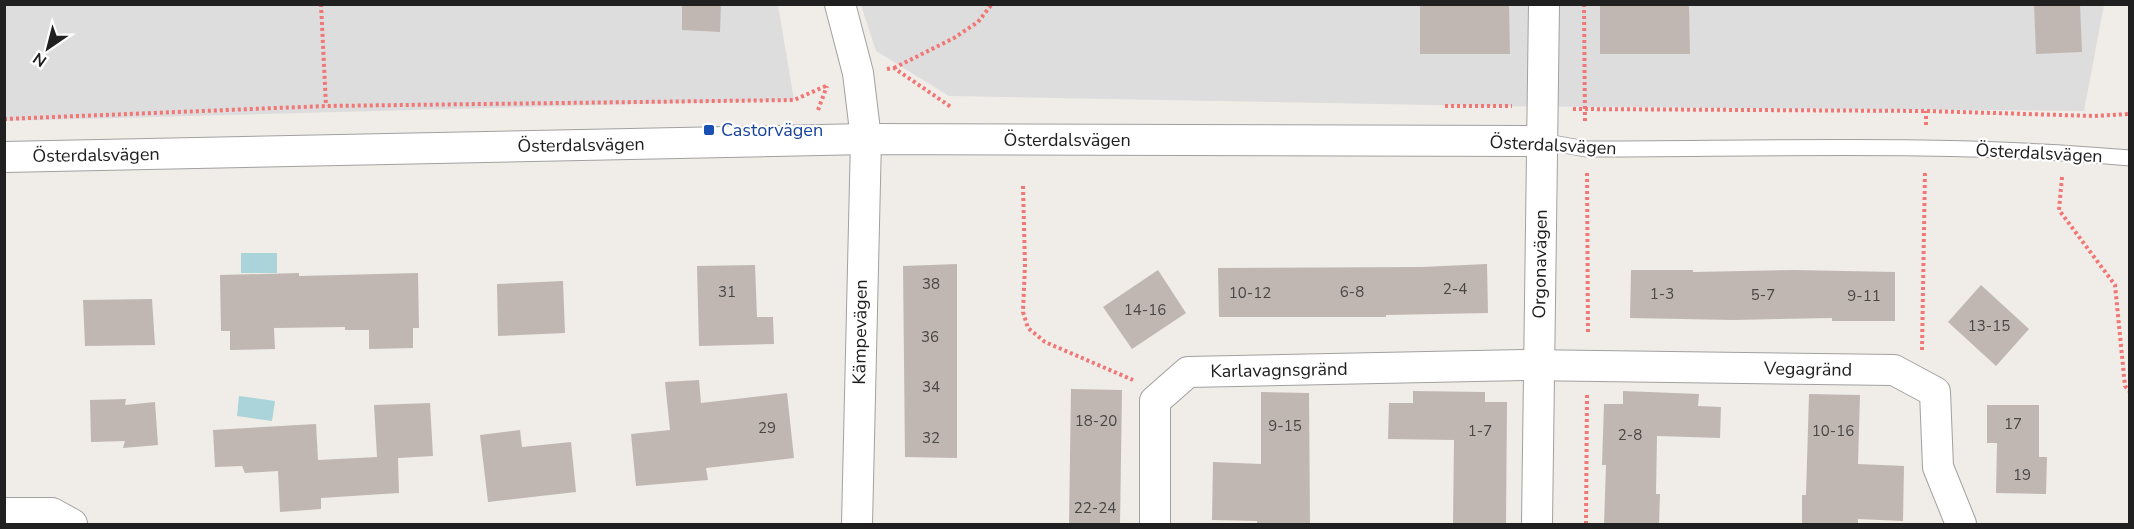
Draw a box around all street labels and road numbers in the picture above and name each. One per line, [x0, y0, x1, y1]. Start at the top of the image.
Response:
street label: Österdalsvägen [1003, 128, 1131, 152]
street label: Österdalsvägen [1489, 130, 1617, 160]
street label: Österdalsvägen [517, 132, 645, 158]
street label: Österdalsvägen [1975, 138, 2103, 168]
street label: Österdalsvägen [32, 142, 160, 168]
street label: Orgonavägen [1527, 209, 1553, 319]
street label: Kämpevägen [847, 279, 873, 385]
street label: Vegagränd [1763, 356, 1852, 382]
street label: Karlavagnsgränd [1210, 357, 1348, 383]

